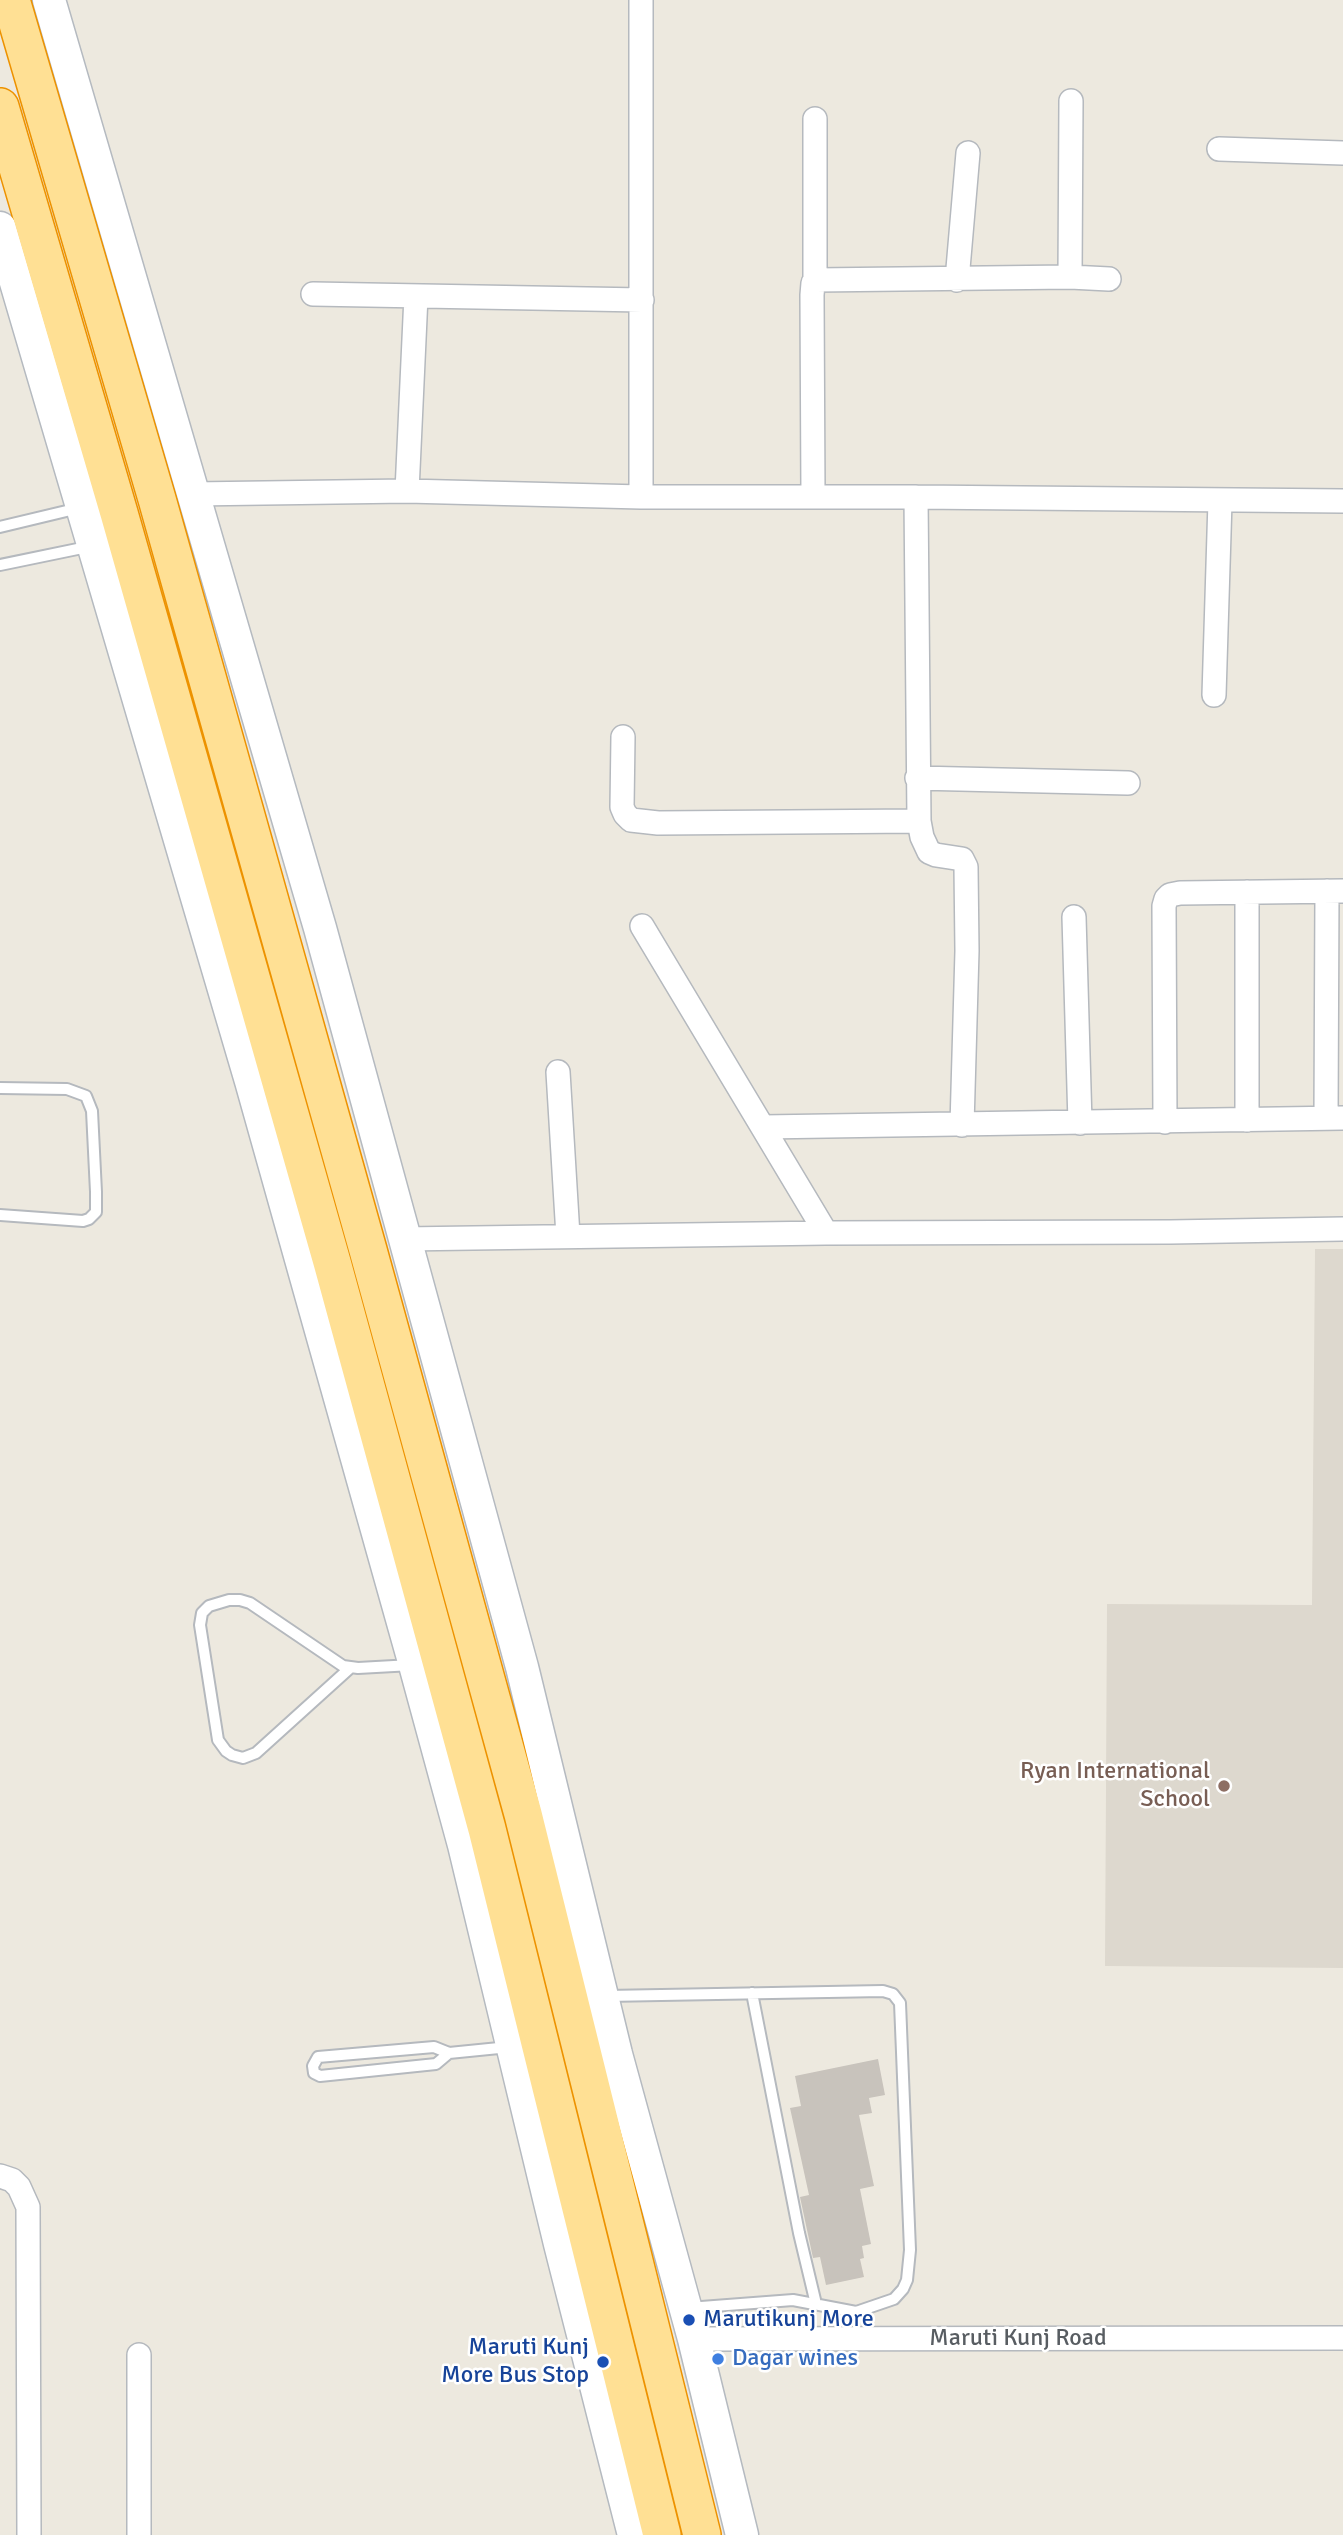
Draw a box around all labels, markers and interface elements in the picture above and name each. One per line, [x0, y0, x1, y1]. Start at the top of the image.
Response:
place label: Ryan International School [1020, 1758, 1210, 1814]
marker: Ryan International School [1216, 1778, 1232, 1794]
place label: Marutikunj More [703, 2306, 874, 2334]
marker: Marutikunj More [681, 2312, 697, 2328]
street label: Maruti Kunj Road [929, 2325, 1107, 2353]
place label: Maruti Kunj More Bus Stop [441, 2334, 589, 2390]
place label: Dagar wines [732, 2345, 858, 2373]
marker: Dagar wines [710, 2351, 726, 2367]
marker: Maruti Kunj More Bus Stop [595, 2354, 611, 2370]

